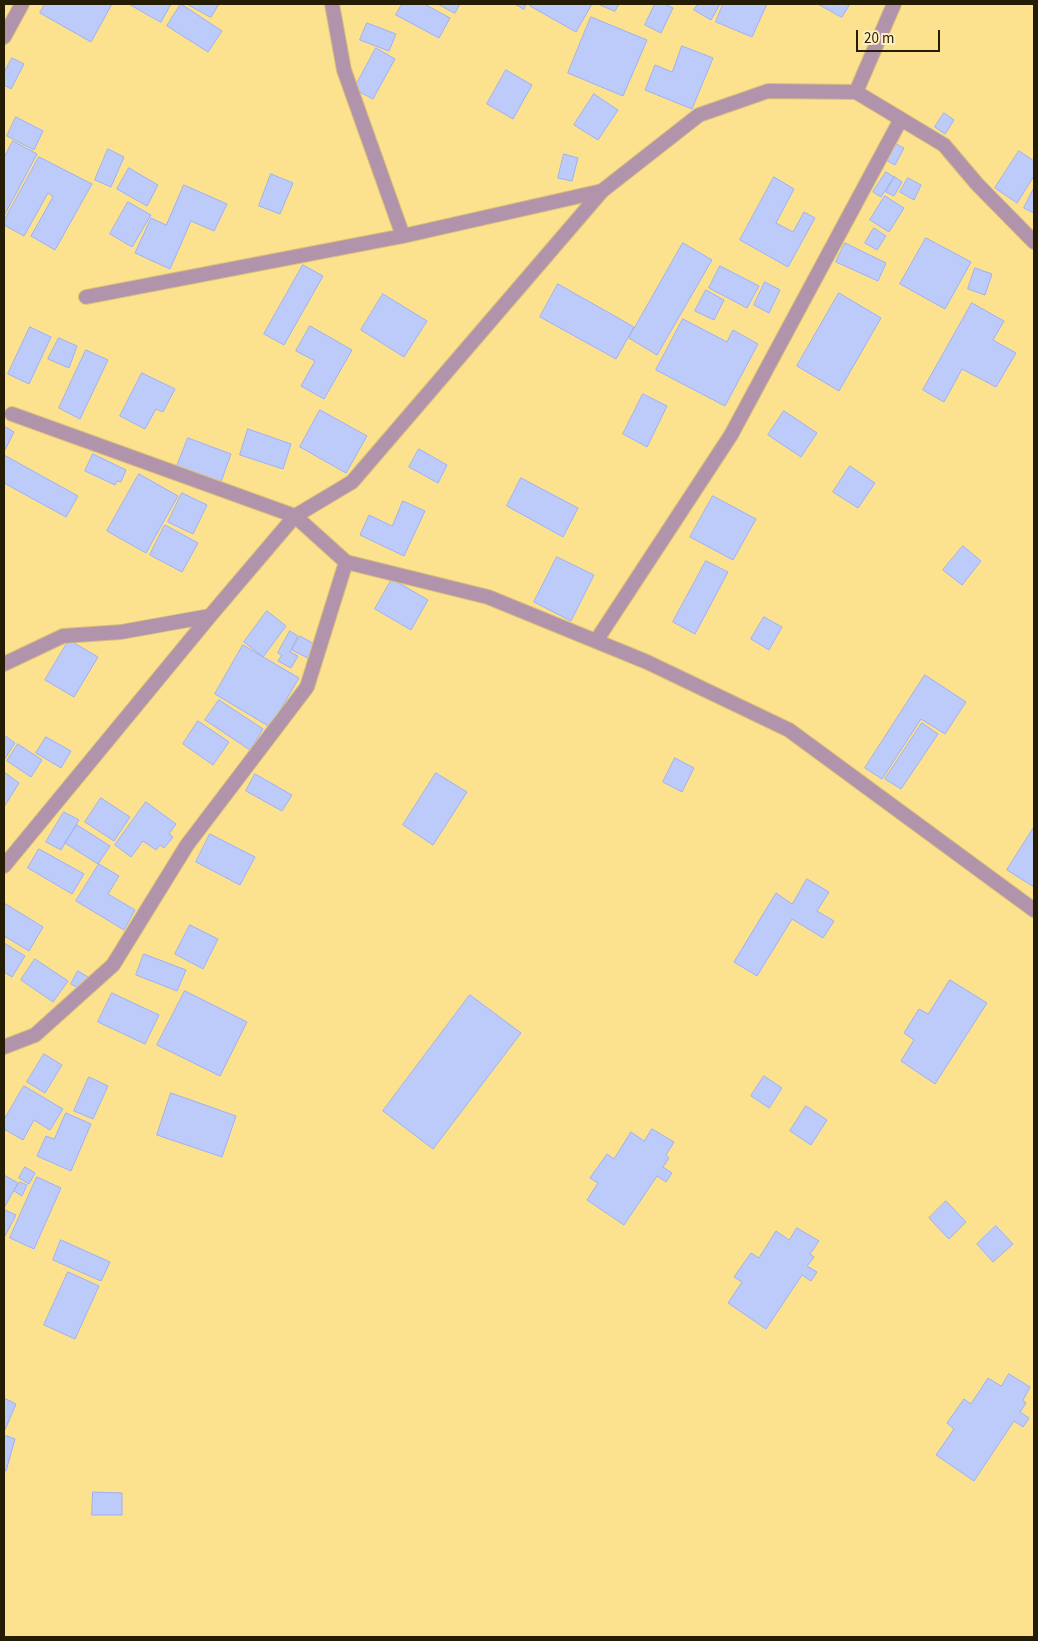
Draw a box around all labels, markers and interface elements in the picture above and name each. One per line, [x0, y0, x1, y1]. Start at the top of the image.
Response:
scale bar [858, 20, 942, 52]
text: 20 m [864, 28, 894, 49]

